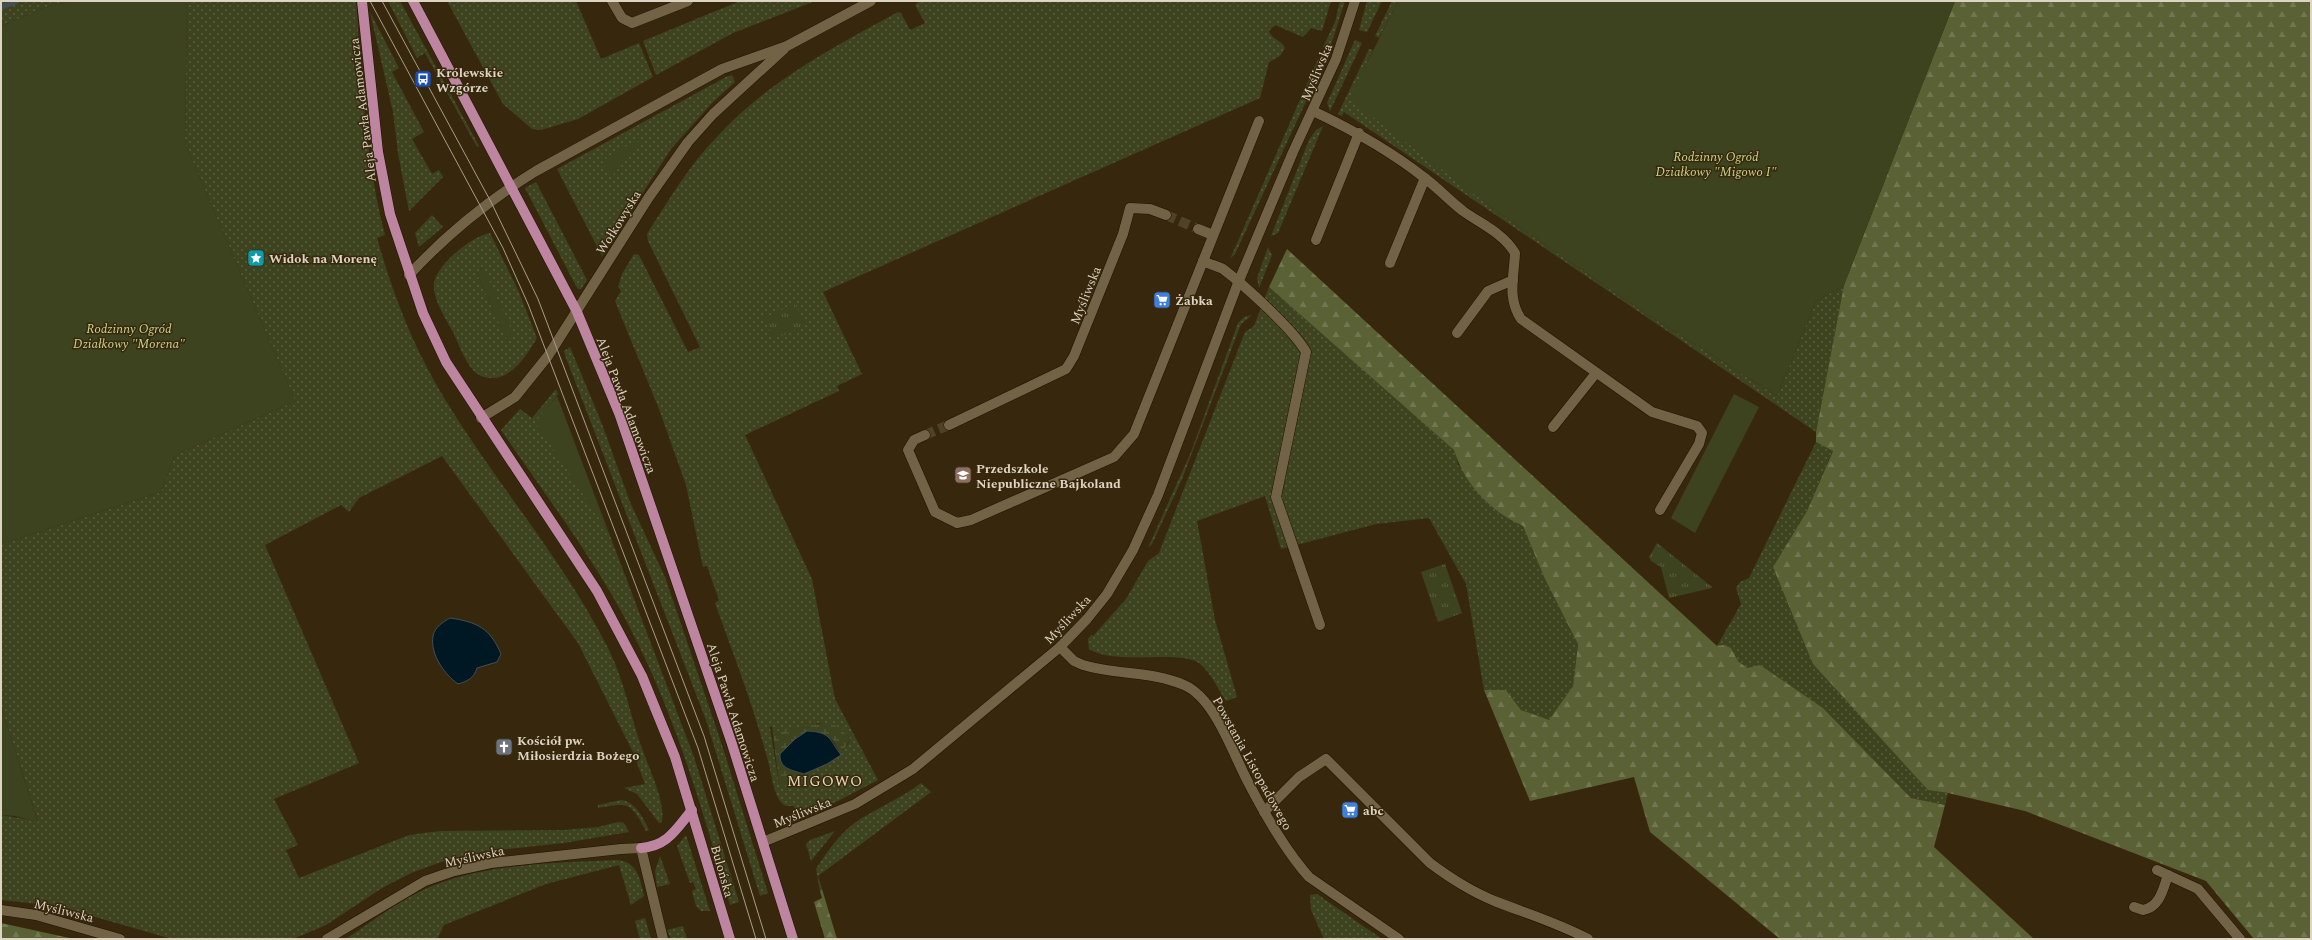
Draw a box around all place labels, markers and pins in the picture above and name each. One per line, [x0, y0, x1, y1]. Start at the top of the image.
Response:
place label: Królewskie Wzgórze [436, 63, 503, 98]
bus stop icon: Królewskie Wzgórze [413, 69, 433, 89]
place icon: Widok na Morenę [246, 248, 266, 268]
place label: Widok na Morenę [269, 249, 377, 269]
supermarket icon: Żabka [1152, 290, 1172, 310]
place label: Żabka [1175, 291, 1213, 311]
place label: Przedszkole Niepubliczne Bajkoland [976, 459, 1121, 494]
school or university icon: Przedszkole Niepubliczne Bajkoland [953, 465, 973, 485]
place label: Kościół pw. Miłosierdzia Bożego [517, 731, 639, 766]
church icon: Kościół pw. Miłosierdzia Bożego [494, 737, 514, 757]
supermarket icon: abc [1340, 800, 1360, 820]
place label: abc [1363, 801, 1384, 821]

